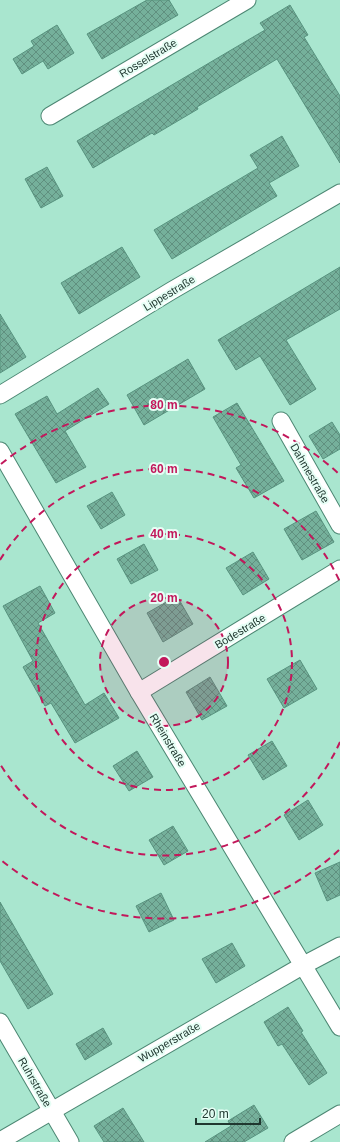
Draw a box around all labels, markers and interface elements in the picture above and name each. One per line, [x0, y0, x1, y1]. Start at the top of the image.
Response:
street label: Rosselstraße [117, 36, 179, 80]
street label: Lippestraße [141, 273, 197, 313]
text: 80 m [150, 398, 178, 412]
street label: Dahmestraße [288, 441, 332, 505]
text: 60 m [150, 462, 178, 476]
text: 40 m [150, 527, 178, 541]
text: 20 m [150, 591, 178, 605]
street label: Bodestraße [213, 611, 267, 651]
centre of rings [157, 655, 171, 669]
street label: Rheinstraße [147, 711, 189, 769]
street label: Wupperstraße [136, 1019, 202, 1065]
street label: Ruhrstraße [16, 1055, 54, 1109]
scale bar [196, 1100, 260, 1126]
text: 20 m [202, 1107, 229, 1121]

